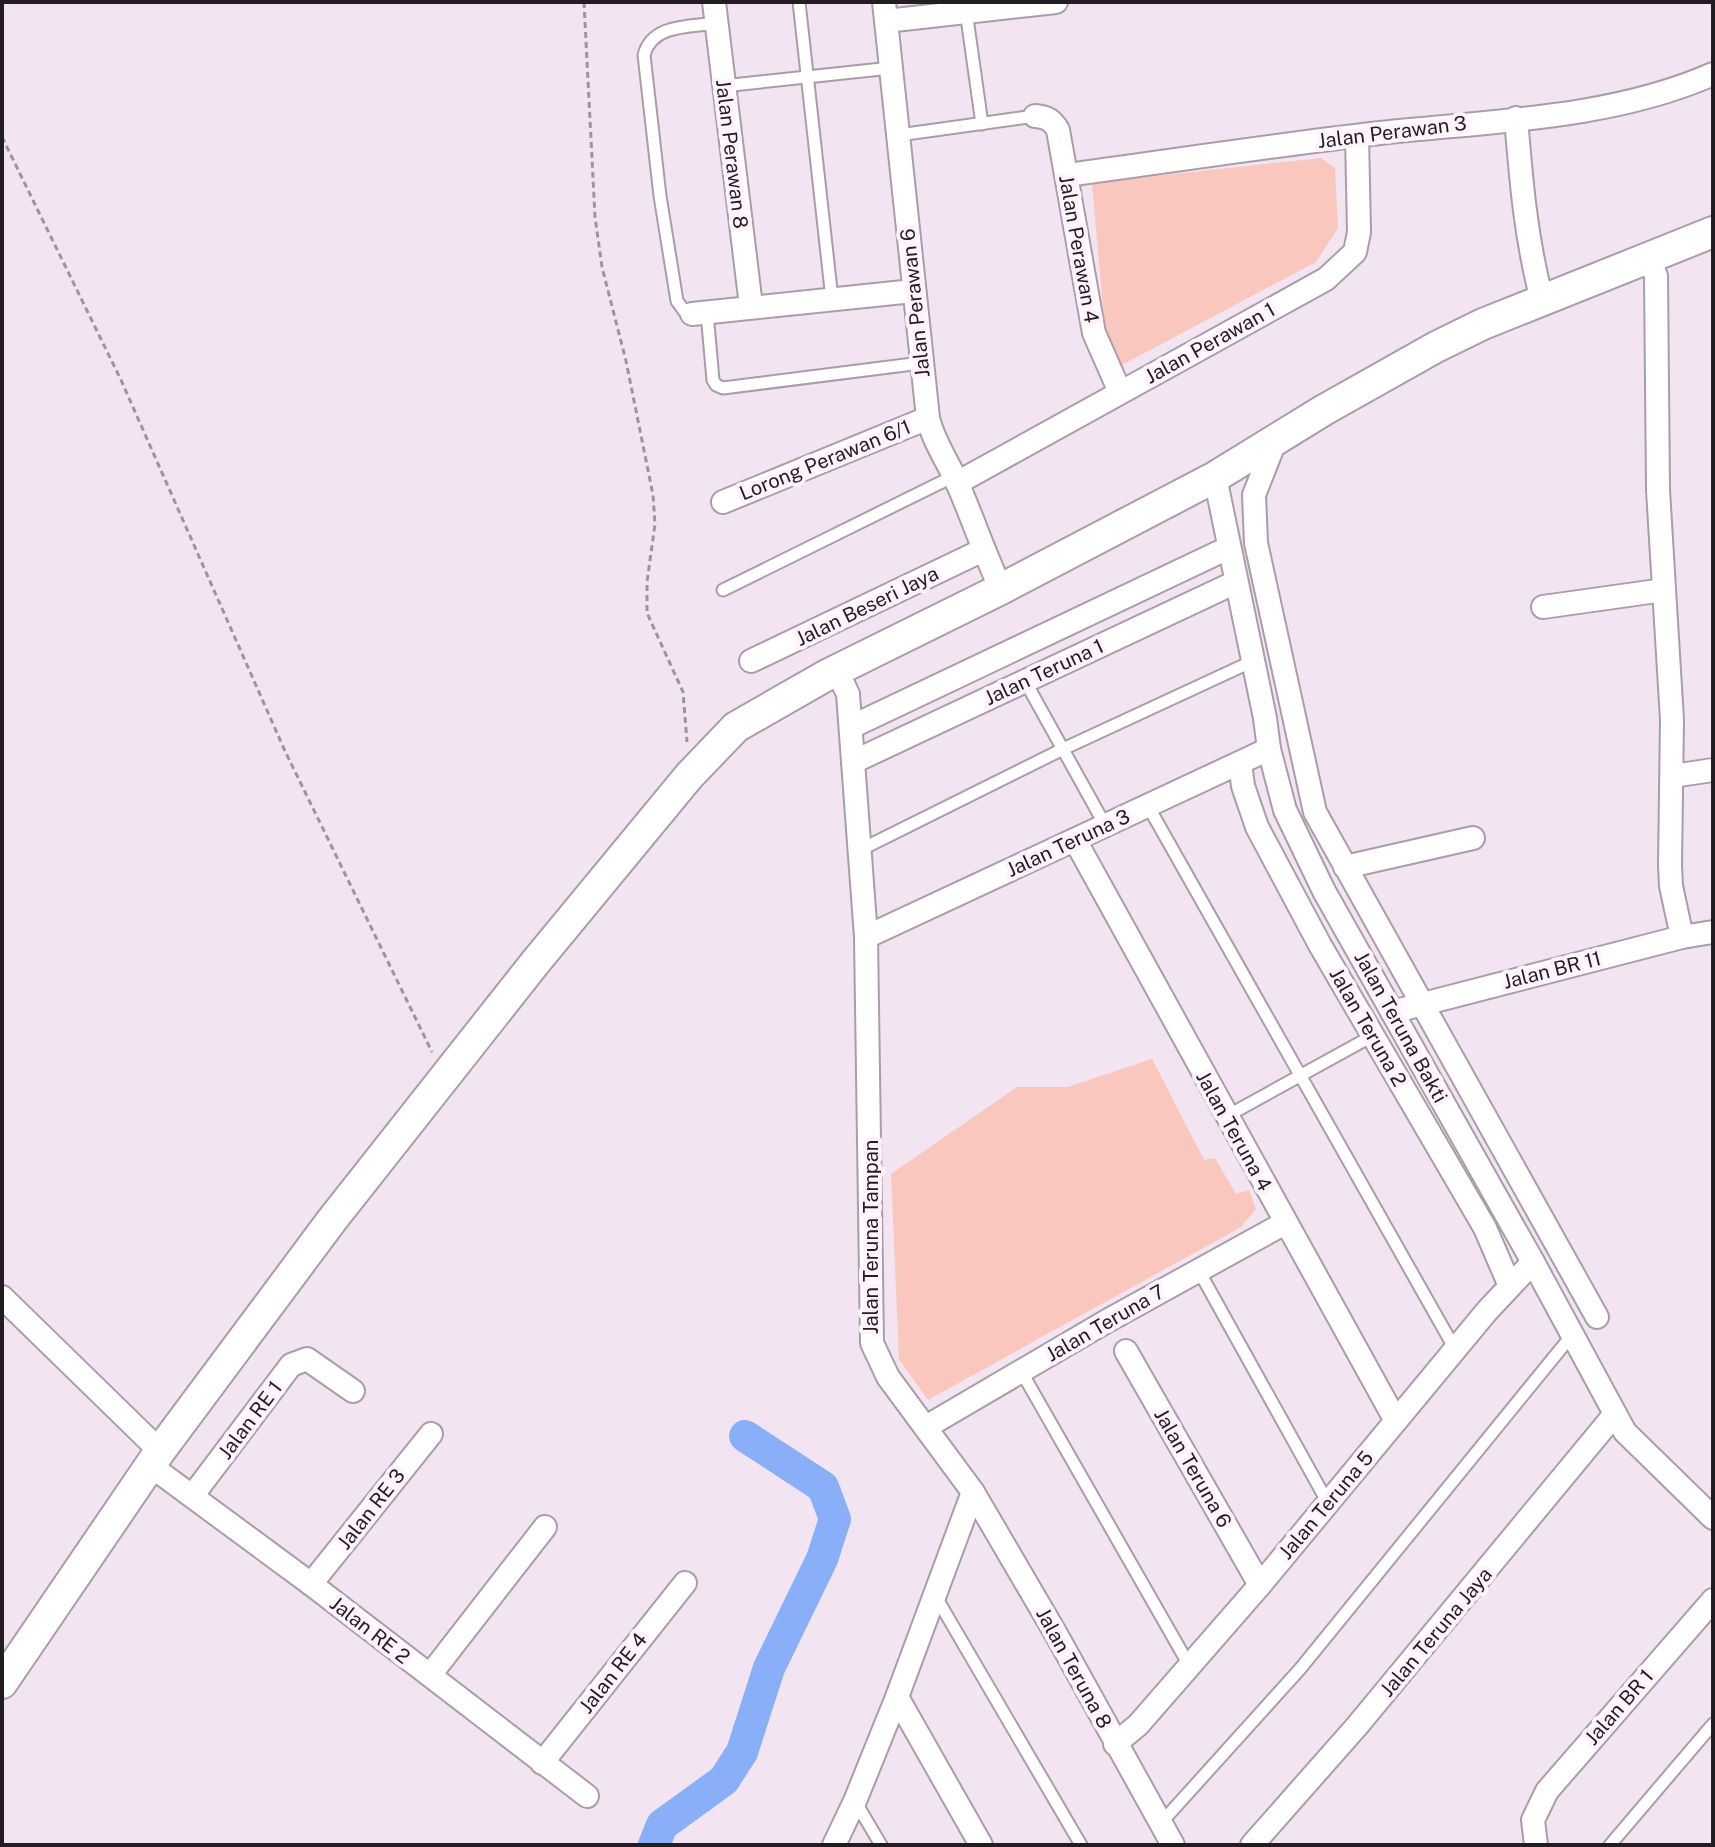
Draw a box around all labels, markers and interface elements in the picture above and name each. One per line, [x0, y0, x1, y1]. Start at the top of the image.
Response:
street label: Jalan Perawan 8 [711, 78, 753, 230]
street label: Jalan Perawan 3 [1316, 111, 1468, 153]
street label: Jalan Perawan 4 [1054, 173, 1104, 325]
street label: Jalan Perawan 6 [895, 227, 935, 379]
street label: Jalan Perawan 1 [1141, 297, 1279, 389]
street label: Lorong Perawan 6/1 [736, 415, 914, 505]
street label: Jalan Beseri Jaya [792, 561, 942, 651]
street label: Jalan Teruna 1 [980, 634, 1108, 710]
street label: Jalan Teruna 3 [1002, 804, 1134, 882]
street label: Jalan BR 11 [1500, 946, 1604, 994]
street label: Jalan Teruna Bakti [1349, 947, 1453, 1107]
street label: Jalan Teruna 2 [1324, 963, 1412, 1091]
street label: Jalan Teruna 4 [1191, 1067, 1277, 1195]
street label: Jalan Teruna Tampan [859, 1140, 883, 1334]
street label: Jalan Teruna 7 [1041, 1279, 1169, 1367]
street label: Jalan RE 1 [213, 1376, 287, 1464]
street label: Jalan Teruna 6 [1149, 1404, 1237, 1532]
street label: Jalan Teruna 5 [1274, 1446, 1378, 1564]
street label: Jalan RE 3 [332, 1464, 410, 1554]
street label: Jalan Teruna Jaya [1375, 1563, 1497, 1701]
street label: Jalan RE 2 [325, 1591, 415, 1669]
street label: Jalan Teruna 8 [1031, 1604, 1117, 1732]
street label: Jalan RE 4 [574, 1628, 652, 1718]
street label: Jalan BR 1 [1580, 1664, 1658, 1750]

